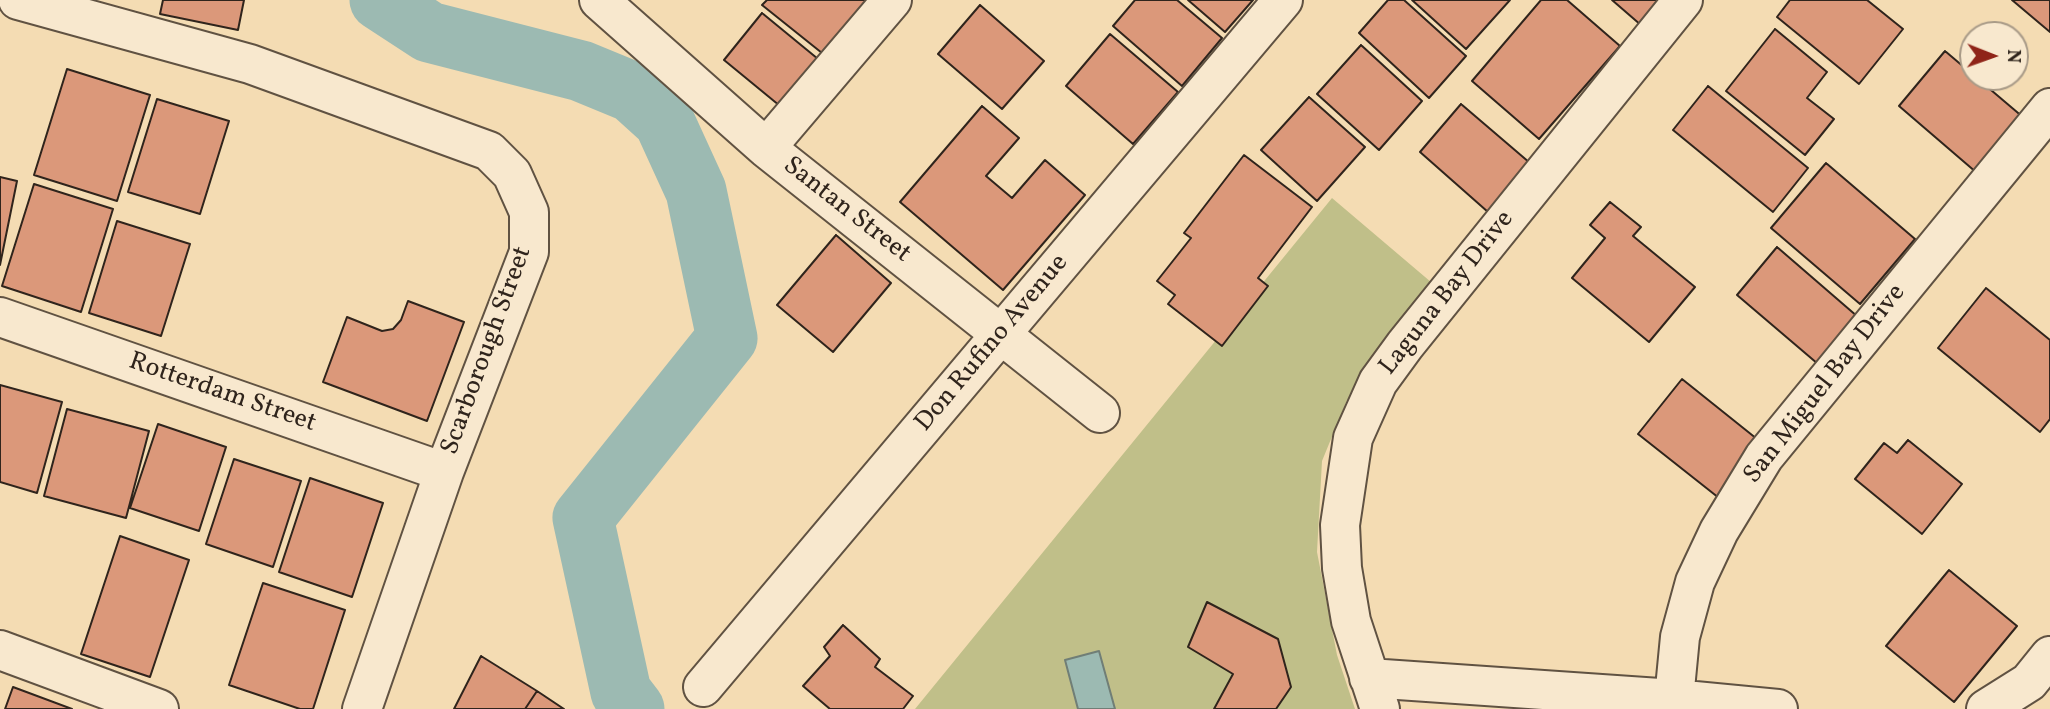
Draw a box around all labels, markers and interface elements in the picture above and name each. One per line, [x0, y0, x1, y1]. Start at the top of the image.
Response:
north arrow [1959, 21, 2029, 91]
text: N [2000, 49, 2026, 63]
street label: Santan Street [776, 151, 916, 271]
street label: Laguna Bay Drive [1374, 205, 1522, 383]
street label: Scarborough Street [436, 243, 540, 459]
street label: Don Rufino Avenue [910, 249, 1076, 439]
street label: San Miguel Bay Drive [1738, 279, 1914, 491]
street label: Rotterdam Street [124, 347, 320, 441]

